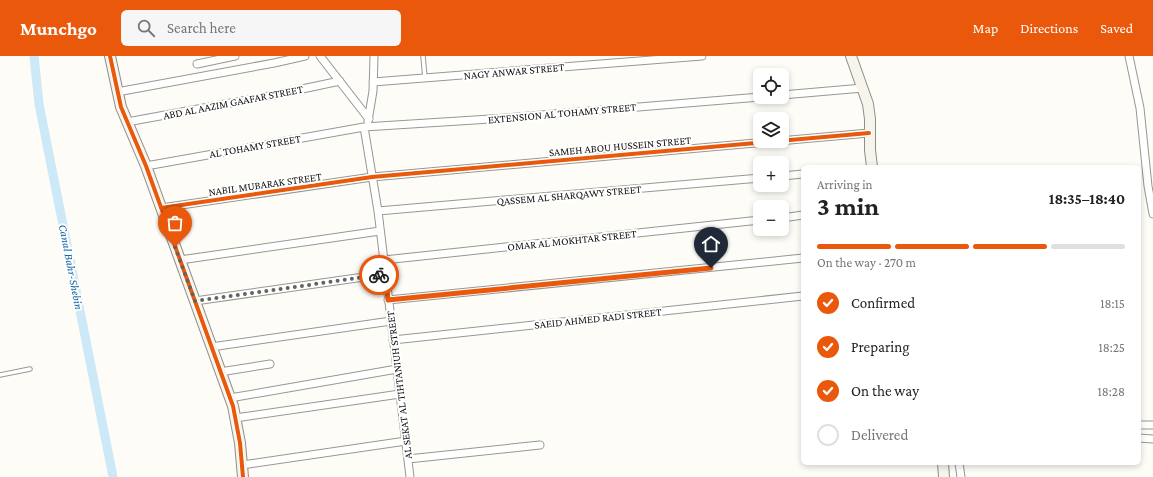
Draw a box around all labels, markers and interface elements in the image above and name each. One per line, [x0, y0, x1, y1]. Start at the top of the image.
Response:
search box [121, 10, 401, 46]
icon: search [135, 17, 157, 39]
text: Munchgo [20, 18, 97, 39]
text: Search here [167, 20, 236, 36]
text: Map [973, 20, 998, 36]
text: Directions [1020, 20, 1078, 36]
text: Saved [1100, 20, 1133, 36]
street label: NAGY ANWAR STREET [463, 61, 565, 81]
map controls [753, 68, 789, 236]
button: locate [753, 68, 789, 104]
street label: ABD AL AAZIM GAAFAR STREET [162, 83, 304, 121]
street label: EXTENSION AL TOHAMY STREET [487, 101, 637, 125]
button: layers [753, 112, 789, 148]
street label: AL TOHAMY STREET [208, 132, 302, 160]
street label: SAMEH ABOU HUSSEIN STREET [548, 134, 692, 158]
button: + [753, 156, 789, 192]
street label: NABIL MUBARAK STREET [208, 170, 322, 198]
text: Arriving in [817, 177, 873, 192]
street label: QASSEM AL SHARQAWY STREET [496, 183, 642, 207]
text: 18:35–18:40 [1049, 191, 1125, 207]
text: 3 min [817, 192, 879, 221]
button: − [753, 200, 789, 236]
pin [158, 206, 192, 247]
icon: bag [164, 212, 186, 234]
water label: Canal Bahr-Shebin [56, 223, 86, 311]
street label: OMAR AL MOKHTAR STREET [507, 227, 637, 253]
pin [694, 227, 728, 268]
icon: home [700, 233, 722, 255]
courier [359, 255, 399, 295]
text: On the way · 270 m [817, 255, 916, 270]
icon: bike [368, 264, 390, 286]
icon: check [817, 292, 839, 314]
text: Confirmed [851, 295, 915, 311]
text: 18:15 [1100, 296, 1125, 311]
street label: SAEID AHMED RADI STREET [534, 305, 662, 331]
street label: AL SEKAT AL TIHTANIUH STREET [384, 310, 414, 460]
icon: check [817, 336, 839, 358]
text: Preparing [851, 339, 910, 355]
text: 18:25 [1098, 340, 1125, 355]
icon: check [817, 380, 839, 402]
text: On the way [851, 383, 919, 399]
text: 18:28 [1098, 384, 1125, 399]
text: Delivered [851, 427, 908, 443]

